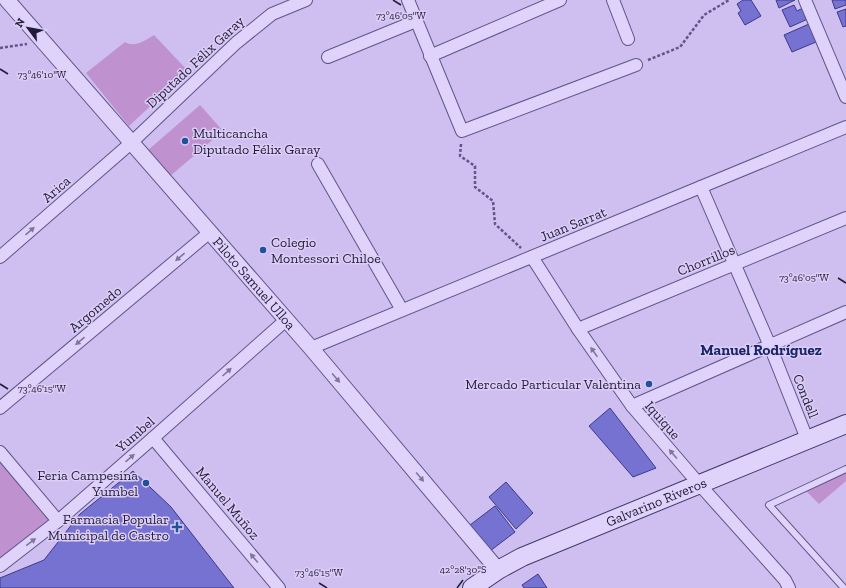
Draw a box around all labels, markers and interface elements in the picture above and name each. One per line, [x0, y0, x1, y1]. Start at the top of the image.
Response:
north arrow [8, 8, 48, 48]
text: 73°46'05"W [376, 10, 426, 22]
street label: Diputado Félix Garay [143, 12, 248, 112]
text: N [12, 15, 28, 30]
text: 73°46'10"W [18, 69, 67, 81]
place label: Multicancha Diputado Félix Garay [193, 125, 321, 158]
marker: Multicancha Diputado Félix Garay [180, 136, 190, 146]
street label: Arica [39, 172, 74, 206]
street label: Juan Sarrat [538, 203, 609, 245]
one-way arrow [24, 227, 35, 236]
street label: Piloto Samuel Ulloa [209, 234, 299, 334]
place label: Colegio Montessori Chiloe [271, 234, 381, 267]
street label: Chorrillos [675, 241, 737, 280]
marker: Colegio Montessori Chiloe [258, 245, 268, 255]
one-way arrow [175, 253, 185, 262]
text: 73°46'05"W [779, 272, 829, 284]
street label: Argomedo [66, 283, 125, 336]
one-way arrow [75, 336, 86, 345]
district label: Manuel Rodríguez [700, 341, 822, 359]
one-way arrow [590, 346, 598, 357]
one-way arrow [222, 367, 232, 377]
street label: Condell [789, 372, 822, 421]
one-way arrow [331, 373, 340, 383]
place label: Mercado Particular Valentina [465, 376, 641, 393]
marker: Mercado Particular Valentina [644, 379, 654, 389]
text: 73°46'15"W [18, 383, 67, 395]
street label: Iquique [641, 398, 684, 443]
street label: Yumbel [112, 413, 158, 456]
one-way arrow [669, 449, 678, 460]
one-way arrow [125, 454, 135, 463]
street label: Manuel Muñoz [192, 463, 263, 544]
place label: Feria Campesina Yumbel [37, 467, 138, 500]
one-way arrow [415, 472, 424, 483]
street label: Galvarino Riveros [604, 474, 709, 531]
marker: Feria Campesina Yumbel [141, 478, 151, 488]
place label: Farmacia Popular Municipal de Castro [48, 511, 169, 544]
marker: Farmacia Popular Municipal de Castro [172, 522, 182, 532]
one-way arrow [25, 538, 36, 547]
one-way arrow [250, 553, 259, 564]
text: 42°28'30"S [440, 564, 486, 576]
text: 73°46'15"W [295, 567, 344, 579]

